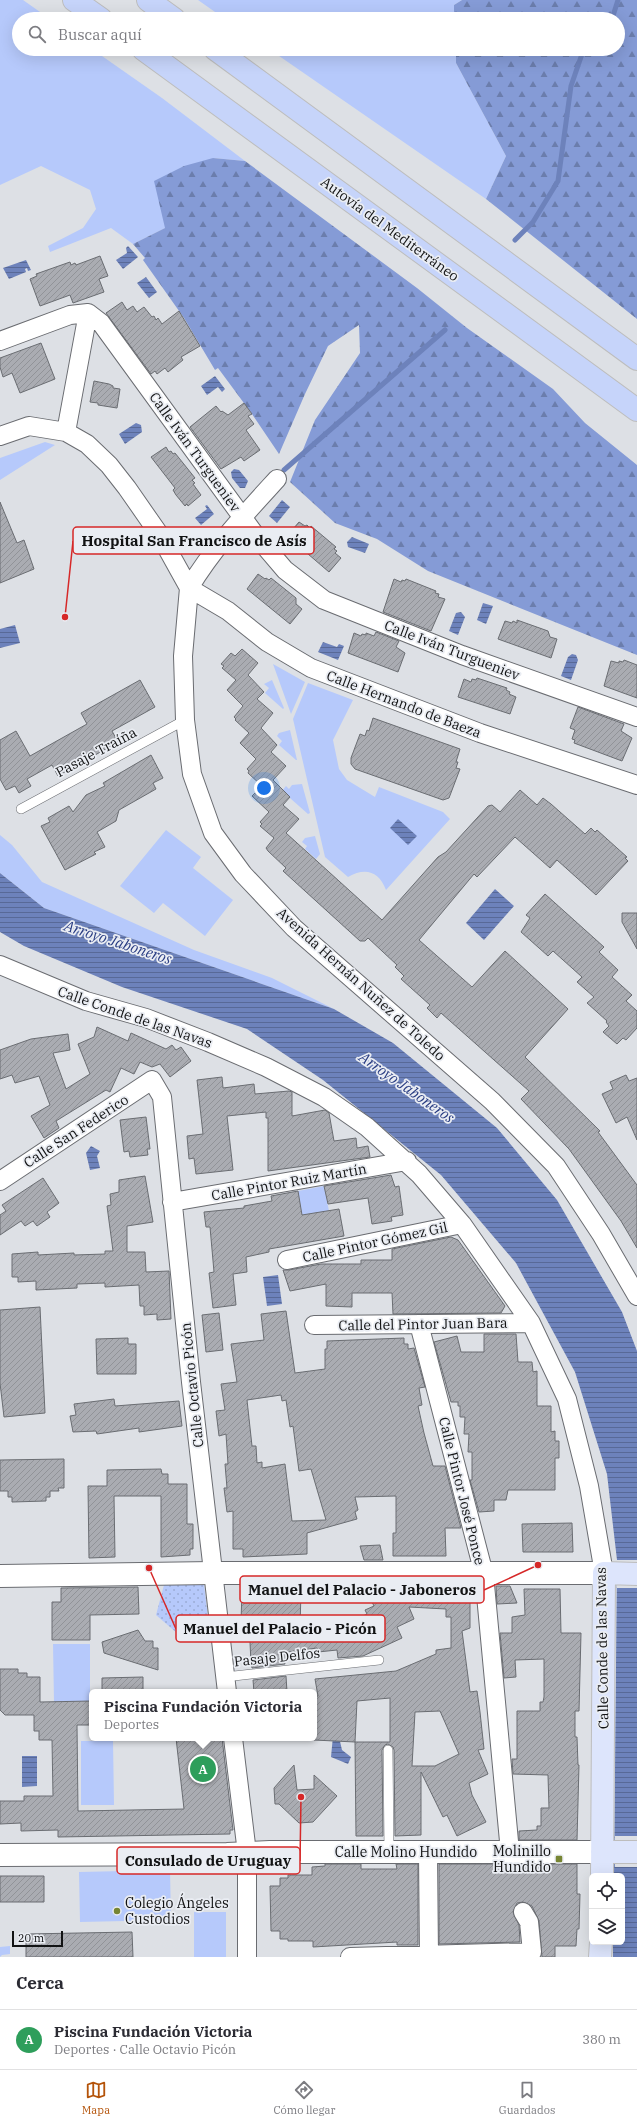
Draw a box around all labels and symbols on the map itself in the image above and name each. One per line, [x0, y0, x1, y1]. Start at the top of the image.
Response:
street label: Autovía del Mediterráneo [317, 173, 463, 285]
street label: Calle Iván Turgueniev [146, 389, 245, 516]
callout: Hospital San Francisco de Asís [73, 527, 314, 554]
text: Hospital San Francisco de Asís [81, 531, 307, 550]
street label: Calle Iván Turgueniev [382, 616, 523, 684]
street label: Calle Hernando de Baeza [324, 666, 484, 742]
street label: Pasaje Traíña [52, 723, 140, 781]
your location [254, 778, 274, 798]
street label: Avenida Hernán Nuñez de Toledo [273, 904, 449, 1065]
water label: Arroyo Jaboneros [61, 915, 174, 968]
street label: Calle Conde de las Navas [55, 982, 215, 1052]
water label: Arroyo Jaboneros [355, 1047, 459, 1127]
street label: Calle San Federico [20, 1090, 132, 1172]
street label: Calle Pintor Ruiz Martín [210, 1159, 368, 1205]
street label: Calle Pintor Gómez Gil [301, 1218, 449, 1266]
street label: Calle del Pintor Juan Bara [338, 1314, 508, 1334]
street label: Calle Octavio Picón [176, 1322, 208, 1448]
street label: Calle Pintor José Ponce [435, 1415, 489, 1567]
street label: Calle Conde de las Navas [592, 1567, 612, 1729]
callout: Manuel del Palacio - Jaboneros [240, 1576, 484, 1603]
text: Manuel del Palacio - Jaboneros [248, 1580, 476, 1599]
callout: Manuel del Palacio - Picón [176, 1615, 385, 1642]
text: Manuel del Palacio - Picón [183, 1619, 377, 1638]
street label: Pasaje Delfos [233, 1644, 321, 1670]
pin: A [190, 1754, 216, 1784]
place label: Molinillo Hundido [493, 1842, 551, 1876]
street label: Calle Molino Hundido [335, 1843, 477, 1861]
callout: Consulado de Uruguay [117, 1847, 300, 1874]
text: Consulado de Uruguay [125, 1851, 292, 1870]
marker: Molinillo Hundido [554, 1854, 564, 1864]
place label: Colegio Ángeles Custodios [125, 1893, 229, 1928]
marker: Colegio Ángeles Custodios [112, 1906, 122, 1916]
scale bar [12, 1929, 63, 1948]

